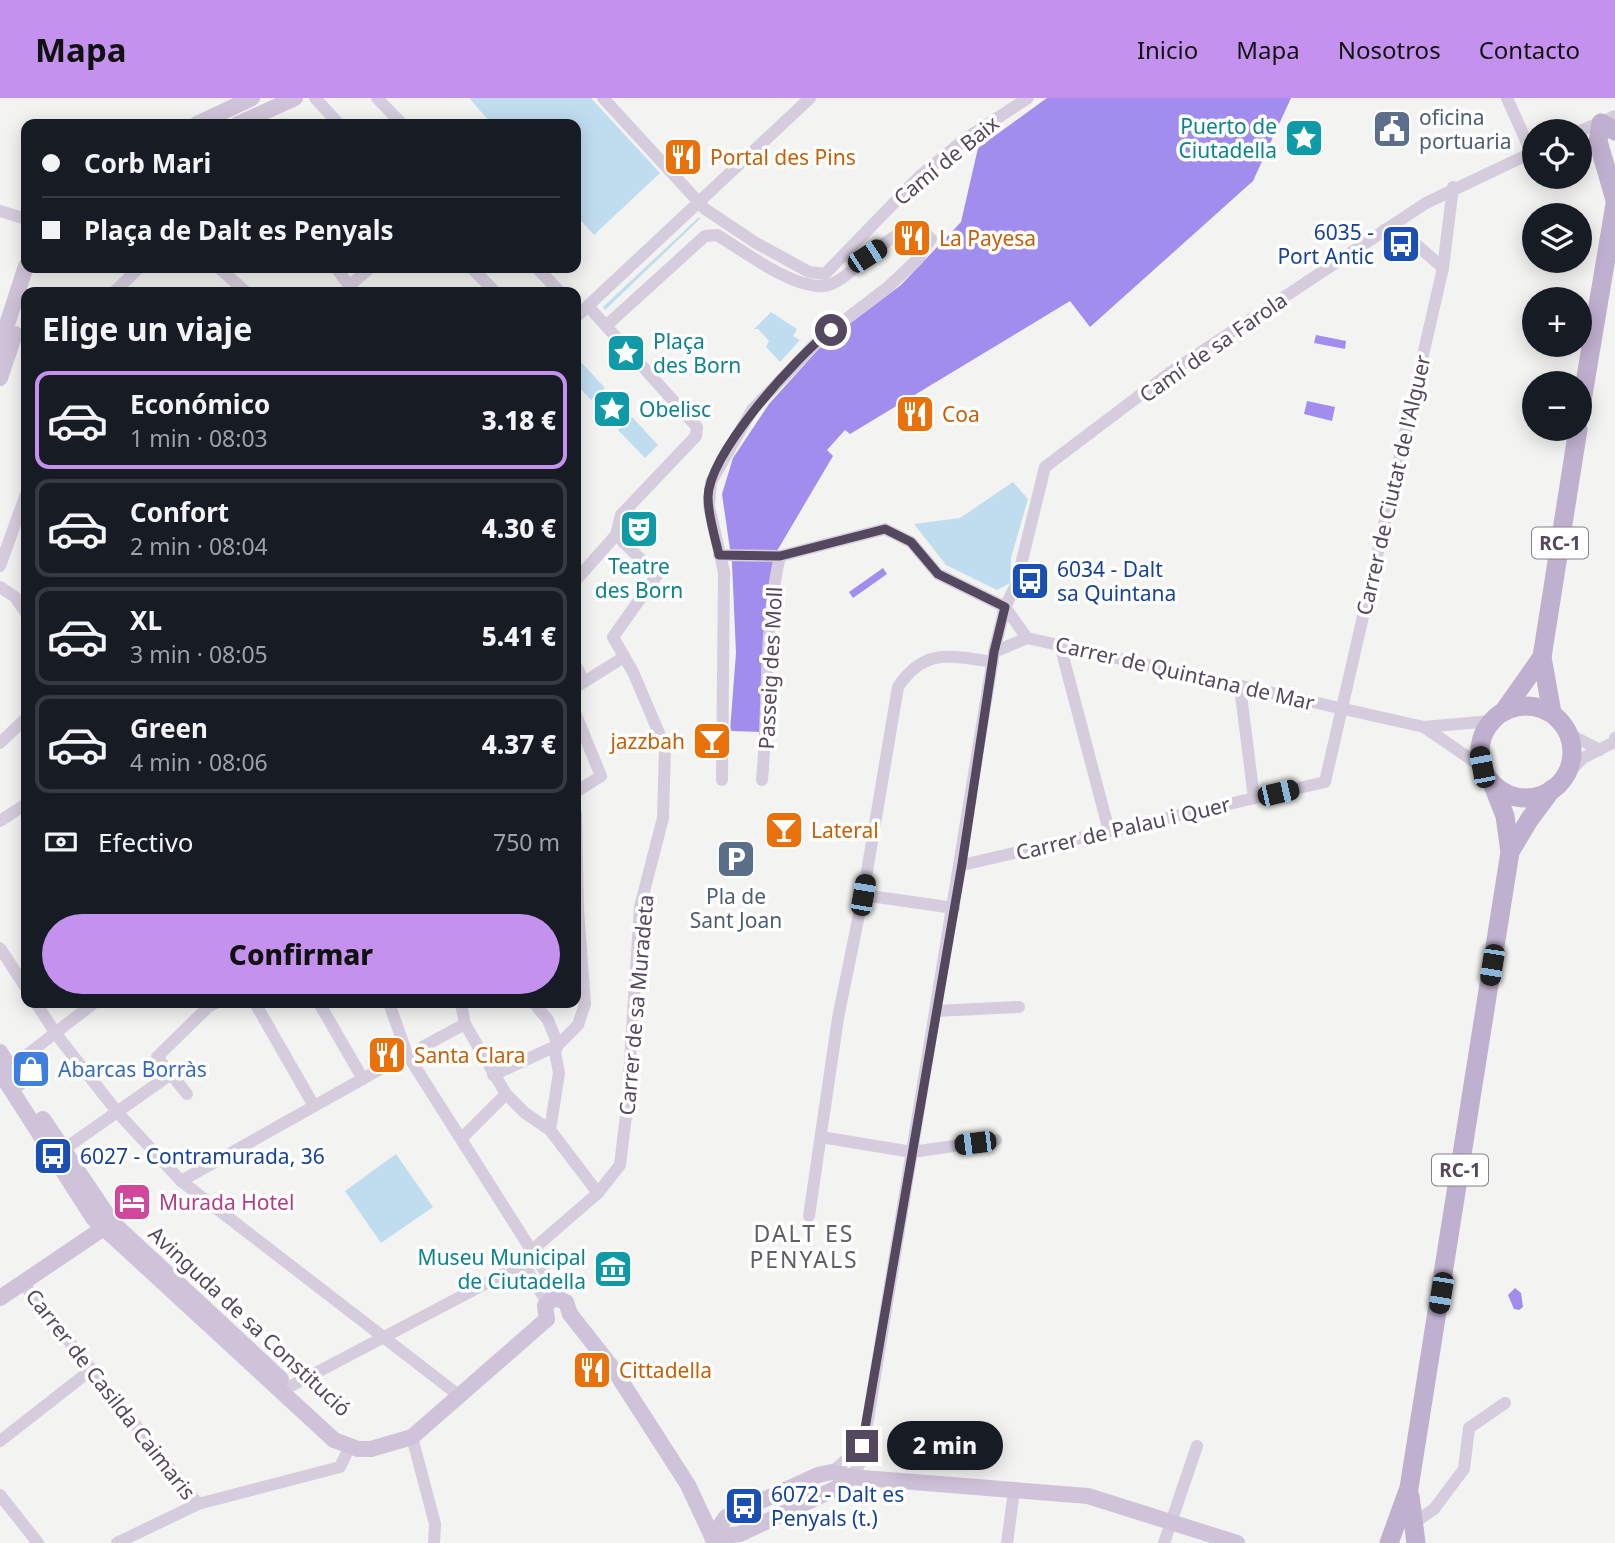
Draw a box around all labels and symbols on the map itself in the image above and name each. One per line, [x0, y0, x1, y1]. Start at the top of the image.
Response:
place label: oficina portuaria [1419, 103, 1512, 155]
public building icon: oficina portuaria [1371, 108, 1413, 150]
street label: Camí de Baix [888, 109, 1004, 211]
place label: Puerto de Ciutadella [1179, 112, 1277, 164]
place icon: Puerto de Ciutadella [1283, 117, 1325, 159]
restaurant icon: Portal des Pins [662, 136, 704, 178]
place label: Portal des Pins [710, 143, 856, 171]
restaurant icon: La Payesa [891, 217, 933, 259]
place label: 6035 - Port Antic [1277, 218, 1374, 270]
bus stop icon: 6035 - Port Antic [1380, 223, 1422, 265]
place label: La Payesa [939, 224, 1036, 252]
car [844, 236, 891, 276]
street label: Camí de sa Farola [1134, 286, 1292, 408]
route start [815, 314, 847, 346]
place label: Plaça des Born [653, 327, 741, 379]
place icon: Plaça des Born [605, 332, 647, 374]
street label: Carrer de Ciutat de l'Alguer [1349, 352, 1437, 618]
place icon: Obelisc [591, 388, 633, 430]
restaurant icon: Coa [894, 393, 936, 435]
place label: Obelisc [639, 395, 711, 423]
place label: Coa [942, 400, 980, 428]
theatre icon: Teatre des Born [618, 508, 660, 550]
road number: RC-1 [1532, 528, 1588, 558]
place label: Teatre des Born [595, 552, 683, 604]
place label: 6034 - Dalt sa Quintana [1057, 555, 1176, 607]
bus stop icon: 6034 - Dalt sa Quintana [1009, 560, 1051, 602]
street label: Passeig des Moll [752, 586, 788, 750]
street label: Carrer de Quintana de Mar [1053, 630, 1318, 717]
bar icon: jazzbah [691, 720, 733, 762]
place label: jazzbah [608, 727, 685, 755]
car [1468, 744, 1497, 790]
car [1256, 778, 1301, 808]
street label: Carrer de Palau i Quer [1013, 790, 1233, 866]
bar icon: Lateral [763, 809, 805, 851]
place label: Lateral [811, 816, 879, 844]
parking icon: Pla de Sant Joan [715, 838, 757, 880]
car [850, 872, 877, 918]
place label: Pla de Sant Joan [690, 882, 782, 934]
street label: Carrer de sa Muradeta [612, 893, 660, 1117]
car [1479, 943, 1506, 987]
restaurant icon: Santa Clara [366, 1034, 408, 1076]
place label: Santa Clara [414, 1041, 526, 1069]
shop icon: Abarcas Borràs [10, 1048, 52, 1090]
place label: Abarcas Borràs [58, 1055, 207, 1083]
car [953, 1130, 998, 1156]
bus stop icon: 6027 - Contramurada, 36 [32, 1135, 74, 1177]
place label: 6027 - Contramurada, 36 [80, 1142, 325, 1170]
road number: RC-1 [1432, 1154, 1488, 1186]
hotel icon: Murada Hotel [111, 1181, 153, 1223]
place label: Murada Hotel [159, 1188, 294, 1216]
district label: DALT ES PENYALS [749, 1217, 859, 1275]
street label: Avinguda de sa Constitució [143, 1220, 357, 1422]
place label: Museu Municipal de Ciutadella [418, 1243, 586, 1295]
museum icon: Museu Municipal de Ciutadella [592, 1248, 634, 1290]
car [1428, 1271, 1455, 1315]
street label: Carrer de Casilda Caimaris [20, 1283, 202, 1505]
restaurant icon: Cittadella [571, 1349, 613, 1391]
place label: Cittadella [619, 1356, 712, 1384]
callout: 2 min [886, 1422, 1002, 1470]
route end [846, 1430, 878, 1462]
place label: 6072 - Dalt es Penyals (t.) [771, 1480, 904, 1532]
bus stop icon: 6072 - Dalt es Penyals (t.) [723, 1485, 765, 1527]

